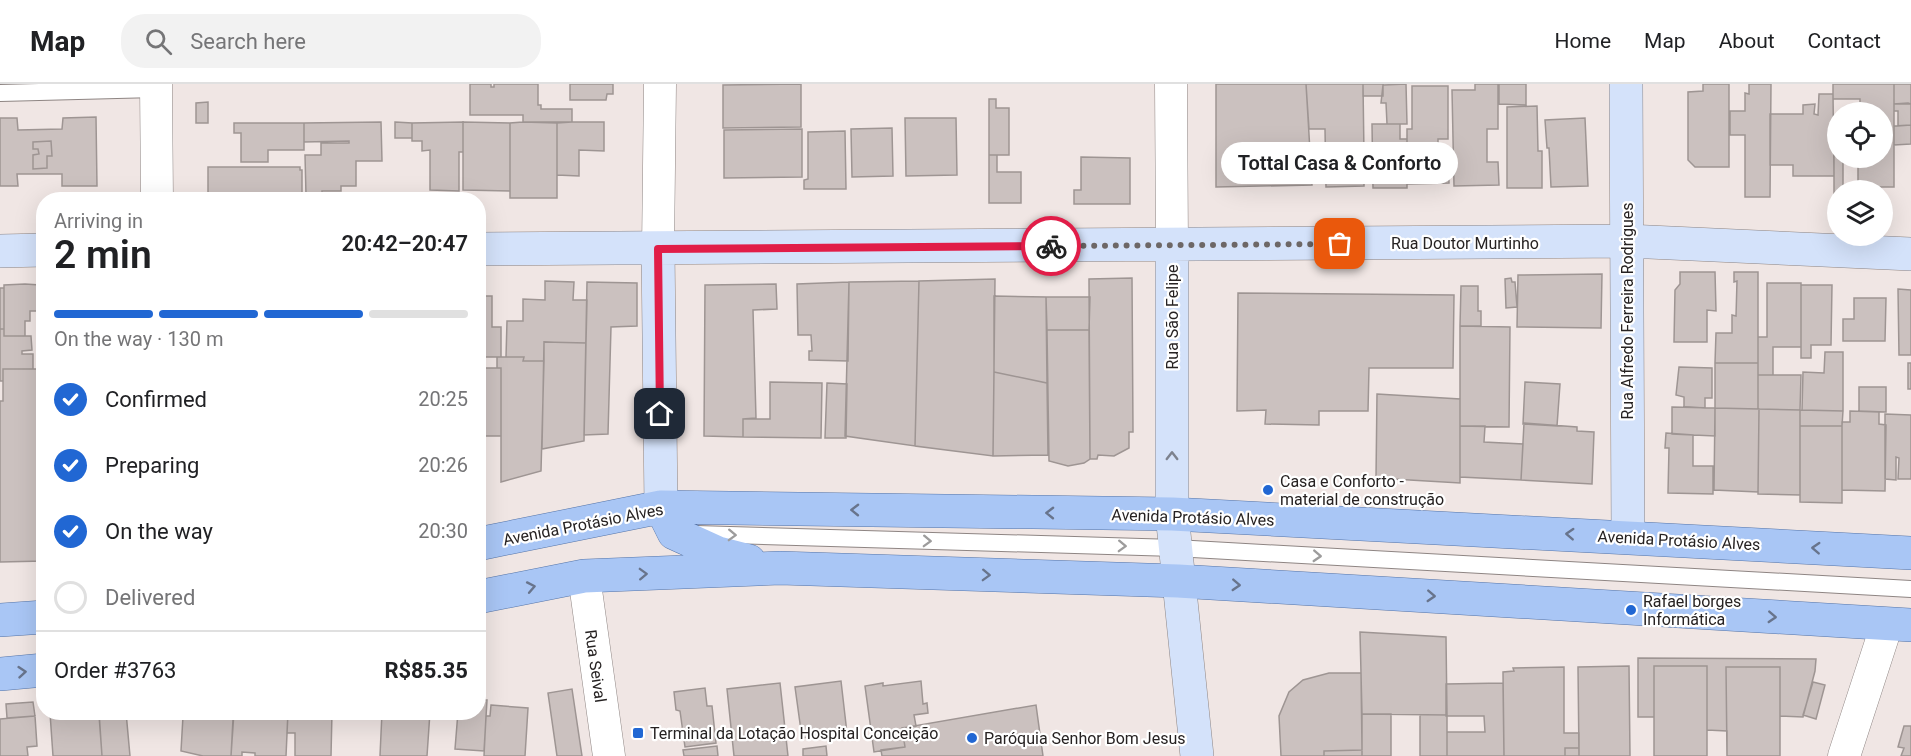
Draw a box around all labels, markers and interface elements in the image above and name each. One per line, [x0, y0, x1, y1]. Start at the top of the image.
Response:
search box [121, 14, 541, 68]
text: Map [30, 25, 85, 58]
icon: search [142, 25, 175, 58]
text: Search here [190, 29, 306, 54]
text: Home [1555, 29, 1611, 53]
text: Map [1644, 29, 1686, 53]
text: About [1719, 29, 1775, 53]
text: Contact [1808, 29, 1881, 53]
map controls [1827, 102, 1893, 246]
button: locate [1827, 102, 1893, 168]
callout: Tottal Casa & Conforto [1222, 142, 1458, 184]
text: Tottal Casa & Conforto [1238, 151, 1441, 175]
button: layers [1827, 180, 1893, 246]
street label: Rua Alfredo Ferreira Rodrigues [1618, 203, 1637, 420]
text: Arriving in [54, 209, 143, 233]
courier [1021, 216, 1081, 276]
pin [1314, 218, 1365, 269]
icon: bag [1323, 227, 1356, 260]
icon: bike [1035, 230, 1068, 263]
text: 20:42–20:47 [341, 231, 468, 256]
text: 2 min [54, 232, 152, 278]
street label: Rua Doutor Murtinho [1391, 234, 1539, 253]
street label: Rua São Felipe [1163, 264, 1182, 370]
text: On the way · 130 m [54, 327, 223, 351]
icon: check [54, 383, 87, 416]
text: Confirmed [105, 387, 207, 412]
text: 20:25 [418, 387, 468, 411]
pin [634, 388, 685, 439]
icon: home [643, 397, 676, 430]
icon: check [54, 449, 87, 482]
one-way arrow [1166, 451, 1178, 460]
text: Preparing [105, 453, 199, 478]
text: 20:26 [418, 453, 468, 477]
place label: Casa e Conforto - material de construção [1280, 472, 1444, 509]
marker: Casa e Conforto - material de construção [1261, 483, 1275, 497]
street label: Avenida Protásio Alves [501, 500, 665, 549]
one-way arrow [851, 504, 860, 516]
street label: Avenida Protásio Alves [1111, 505, 1275, 530]
one-way arrow [1046, 506, 1055, 519]
icon: check [54, 515, 87, 548]
text: On the way [105, 519, 213, 544]
text: 20:30 [418, 519, 468, 543]
street label: Avenida Protásio Alves [1597, 527, 1761, 554]
one-way arrow [1565, 528, 1574, 541]
one-way arrow [728, 529, 737, 541]
one-way arrow [923, 534, 932, 547]
one-way arrow [1118, 540, 1127, 552]
one-way arrow [1811, 542, 1820, 555]
one-way arrow [1312, 549, 1321, 562]
one-way arrow [638, 568, 647, 580]
one-way arrow [981, 569, 990, 581]
one-way arrow [1231, 578, 1240, 591]
one-way arrow [526, 581, 536, 594]
text: Delivered [105, 585, 195, 610]
one-way arrow [1426, 590, 1435, 603]
place label: Rafael borges Informática [1643, 592, 1741, 629]
marker: Rafael borges Informática [1624, 603, 1638, 617]
one-way arrow [1768, 610, 1777, 623]
street label: Rua Seival [581, 628, 610, 704]
text: Order #3763 [54, 658, 176, 683]
text: R$85.35 [384, 658, 468, 683]
one-way arrow [17, 666, 26, 679]
place label: Terminal da Lotação Hospital Conceição [650, 724, 938, 743]
marker: Terminal da Lotação Hospital Conceição [631, 726, 645, 740]
place label: Paróquia Senhor Bom Jesus [984, 729, 1185, 748]
marker: Paróquia Senhor Bom Jesus [965, 731, 979, 745]

